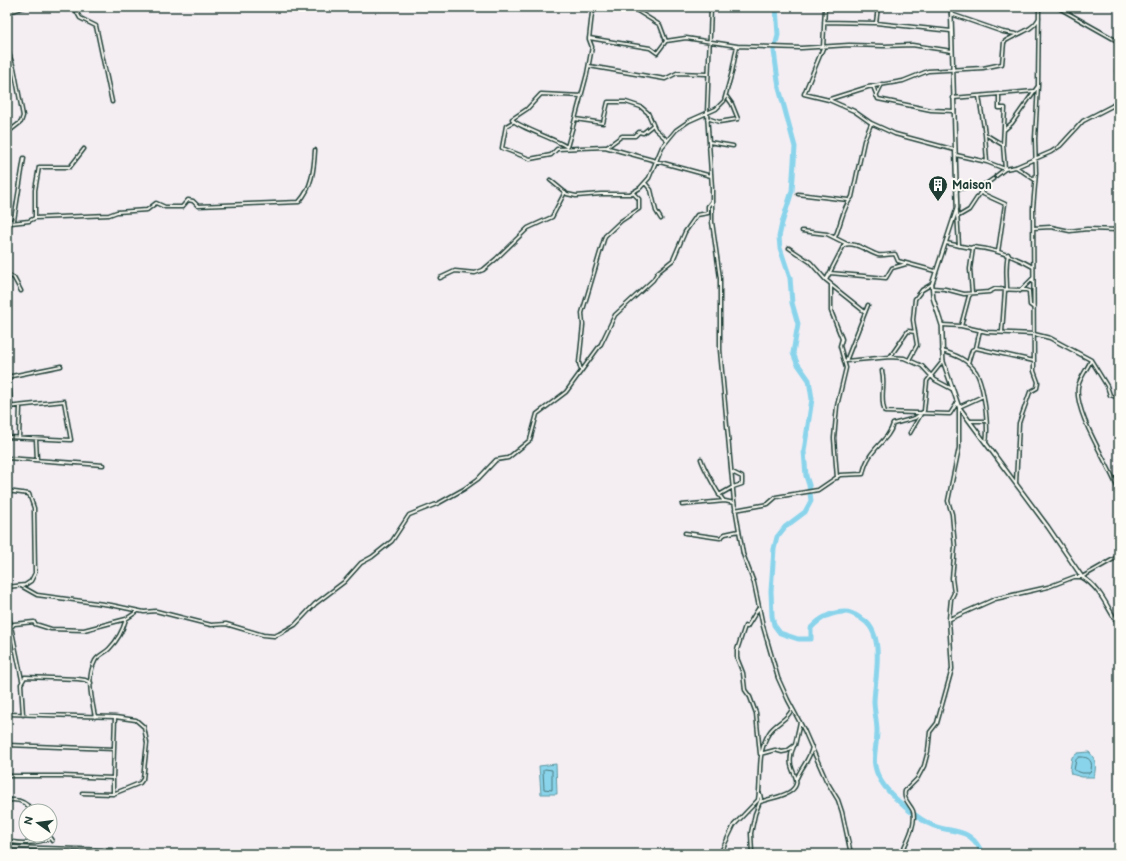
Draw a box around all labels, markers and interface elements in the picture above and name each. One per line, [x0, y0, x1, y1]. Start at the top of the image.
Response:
building icon: Maison [927, 174, 949, 202]
place label: Maison [952, 178, 992, 193]
north arrow [18, 803, 58, 843]
text: N [21, 815, 36, 826]

